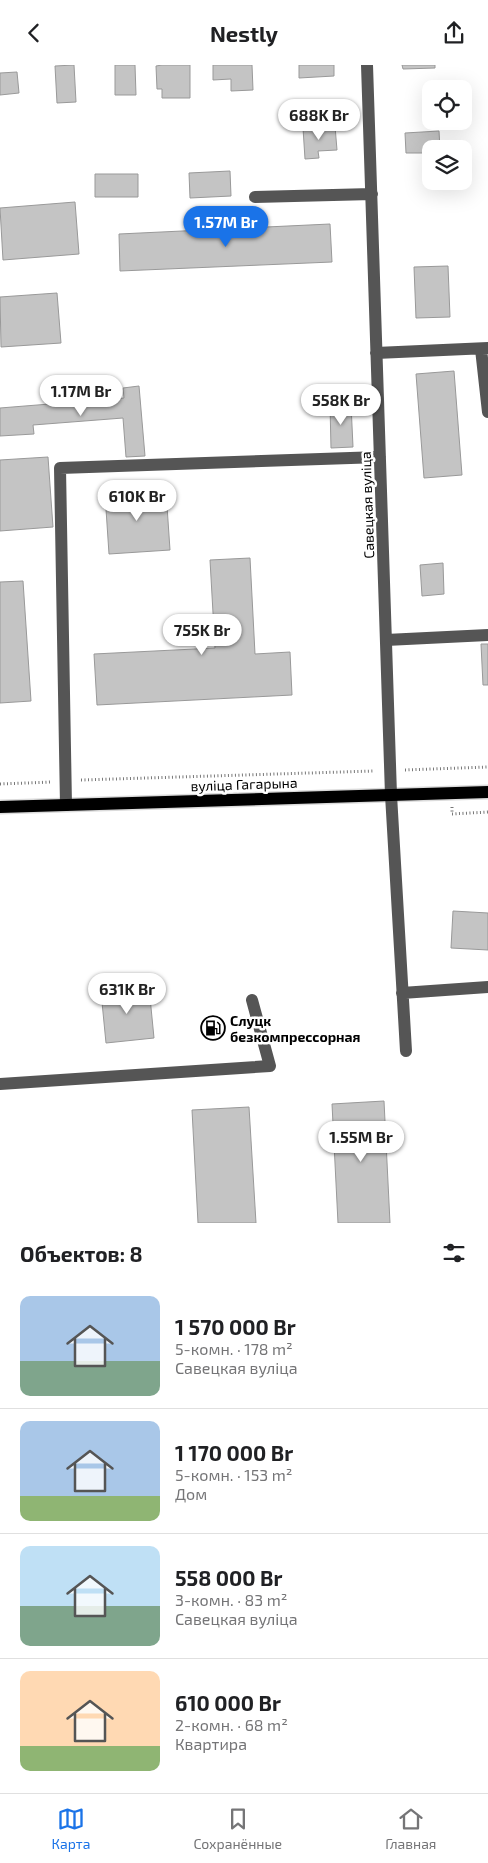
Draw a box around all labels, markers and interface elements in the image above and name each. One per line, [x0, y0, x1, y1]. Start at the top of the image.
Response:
icon: back [20, 19, 48, 47]
icon: share [440, 19, 468, 47]
text: Nestly [210, 20, 278, 46]
map controls [422, 80, 472, 190]
button: locate [422, 80, 472, 130]
pin: 688K Br [273, 99, 365, 141]
text: 688K Br [289, 105, 349, 124]
button: layers [422, 140, 472, 190]
pin: 1.57M Br [174, 205, 278, 248]
text: 1.57M Br [194, 212, 258, 231]
pin: 1.17M Br [29, 375, 133, 417]
text: 1.17M Br [51, 381, 111, 400]
pin: 558K Br [295, 383, 387, 426]
text: 558K Br [312, 390, 370, 409]
street label: Савецкая вуліца [357, 451, 377, 559]
pin: 610K Br [91, 479, 183, 522]
text: 610K Br [109, 486, 165, 505]
pin: 755K Br [156, 613, 248, 656]
text: 755K Br [174, 620, 230, 639]
street label: вуліца Гагарына [190, 774, 298, 794]
pin: 631K Br [81, 973, 173, 1015]
text: 631K Br [99, 979, 155, 998]
place label: Слуцк безкомпрессорная [230, 1012, 361, 1045]
fuel station icon: Слуцк безкомпрессорная [200, 1015, 226, 1041]
pin: 1.55M Br [309, 1121, 413, 1163]
text: 1.55M Br [329, 1127, 393, 1146]
icon: filters [440, 1239, 468, 1267]
text: Объектов: 8 [20, 1241, 143, 1266]
text: 1 570 000 Br [175, 1314, 296, 1339]
icon: home [60, 1316, 120, 1376]
text: 5-комн. · 178 m² [175, 1339, 293, 1358]
text: Савецкая вуліца [175, 1358, 298, 1377]
text: 1 170 000 Br [175, 1440, 293, 1465]
icon: home [60, 1441, 120, 1501]
text: 5-комн. · 153 m² [175, 1465, 292, 1484]
text: Дом [175, 1484, 207, 1503]
text: 558 000 Br [175, 1565, 283, 1590]
icon: home [60, 1566, 120, 1626]
text: 3-комн. · 83 m² [175, 1590, 287, 1609]
text: Савецкая вуліца [175, 1609, 298, 1628]
text: 610 000 Br [175, 1690, 281, 1715]
icon: home [60, 1691, 120, 1751]
text: 2-комн. · 68 m² [175, 1715, 288, 1734]
text: Квартира [175, 1734, 247, 1753]
tab: Карта [52, 1805, 90, 1852]
tab: Сохранённые [193, 1805, 282, 1852]
tab: Главная [385, 1805, 436, 1852]

